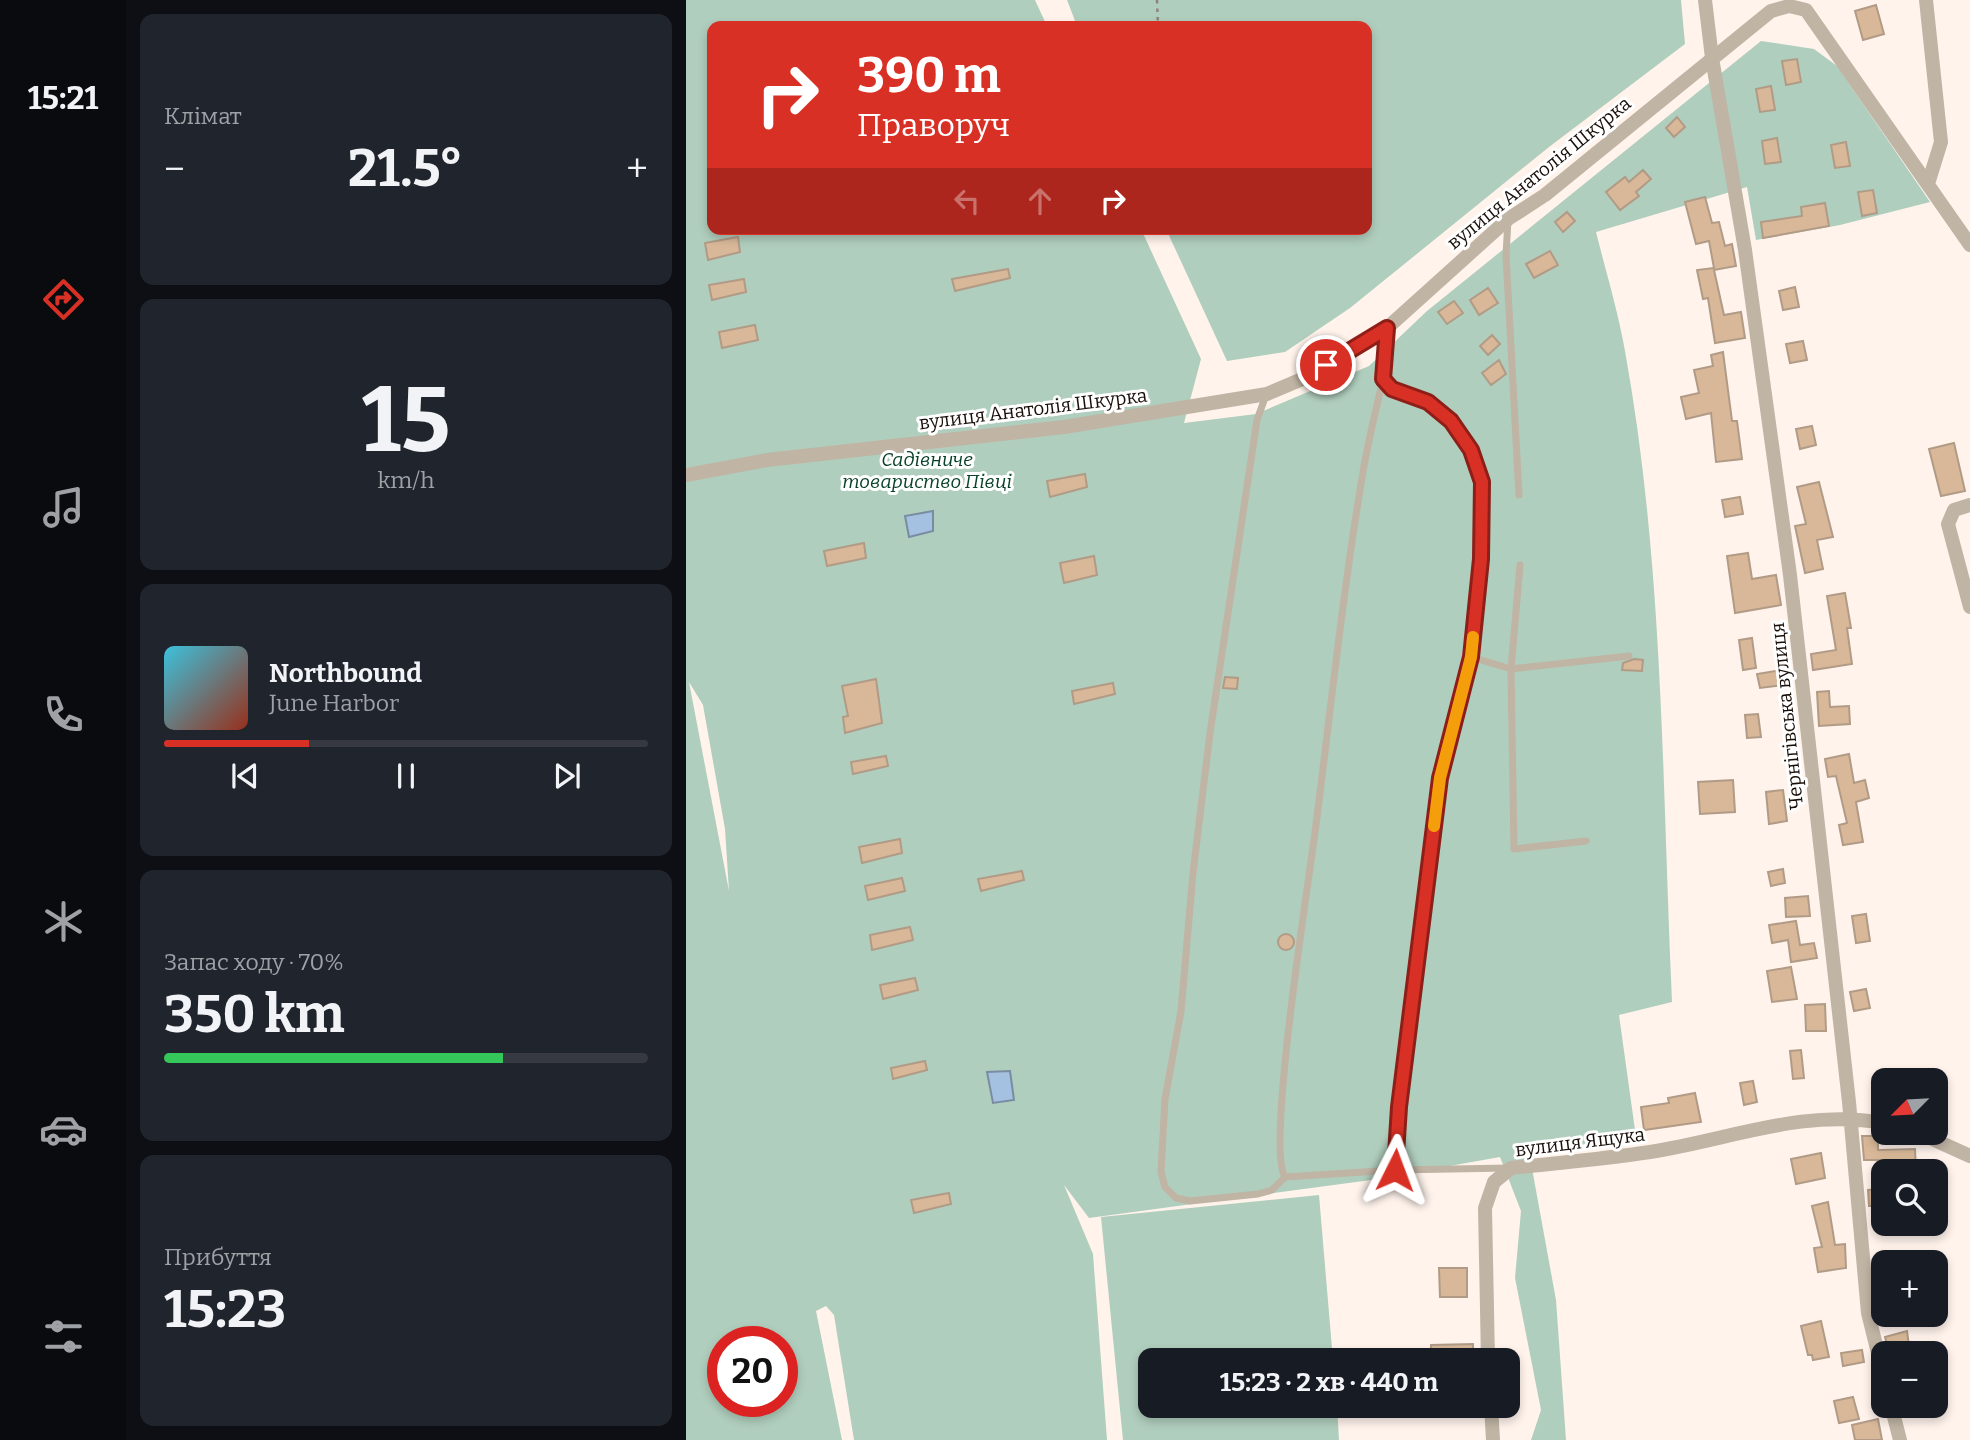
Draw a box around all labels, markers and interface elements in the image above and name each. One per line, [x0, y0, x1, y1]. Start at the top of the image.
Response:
text: 390 m [857, 46, 1001, 105]
icon: right [742, 49, 833, 140]
text: 15:21 [28, 79, 98, 117]
street label: вулиця Анатолія Шкурка [1442, 91, 1636, 254]
text: Клімат [164, 102, 242, 130]
text: Праворуч [857, 106, 1010, 144]
text: 21.5° [348, 137, 463, 200]
text: − [164, 146, 185, 192]
text: + [626, 146, 648, 192]
icon: left [948, 182, 986, 220]
icon: ahead [1021, 182, 1059, 220]
icon: right [1094, 182, 1132, 220]
icon: directions [39, 275, 88, 324]
pin [1296, 335, 1356, 395]
icon: arrive [1307, 346, 1345, 384]
text: 15 [361, 366, 451, 475]
street label: вулиця Анатолія Шкурка [918, 384, 1149, 434]
park label: Садівниче товариство Півці [842, 448, 1012, 493]
text: km/h [378, 466, 434, 494]
icon: music [39, 483, 88, 532]
street label: Чернігівська вулиця [1766, 621, 1808, 811]
text: Northbound [269, 658, 422, 689]
text: June Harbor [269, 689, 399, 717]
icon: phone [39, 690, 88, 739]
icon: previous [226, 757, 264, 795]
icon: pause [387, 757, 425, 795]
icon: next [548, 757, 586, 795]
icon: climate [39, 897, 88, 946]
text: Запас ходу · 70% [164, 948, 344, 976]
text: 350 km [164, 983, 345, 1046]
north arrow [1871, 1068, 1948, 1144]
map controls [1871, 1068, 1948, 1418]
icon: car [39, 1105, 88, 1154]
street label: вулиця Ящука [1514, 1123, 1647, 1161]
position arrow [1358, 1133, 1432, 1207]
button: search [1871, 1159, 1948, 1236]
text: Прибуття [164, 1243, 272, 1271]
button: + [1871, 1250, 1948, 1327]
text: 15:23 [164, 1278, 286, 1341]
icon: filters [39, 1312, 88, 1361]
speed limit sign: 20 [707, 1326, 798, 1417]
button: − [1871, 1341, 1948, 1418]
text: 15:23 · 2 хв · 440 m [1220, 1367, 1438, 1398]

